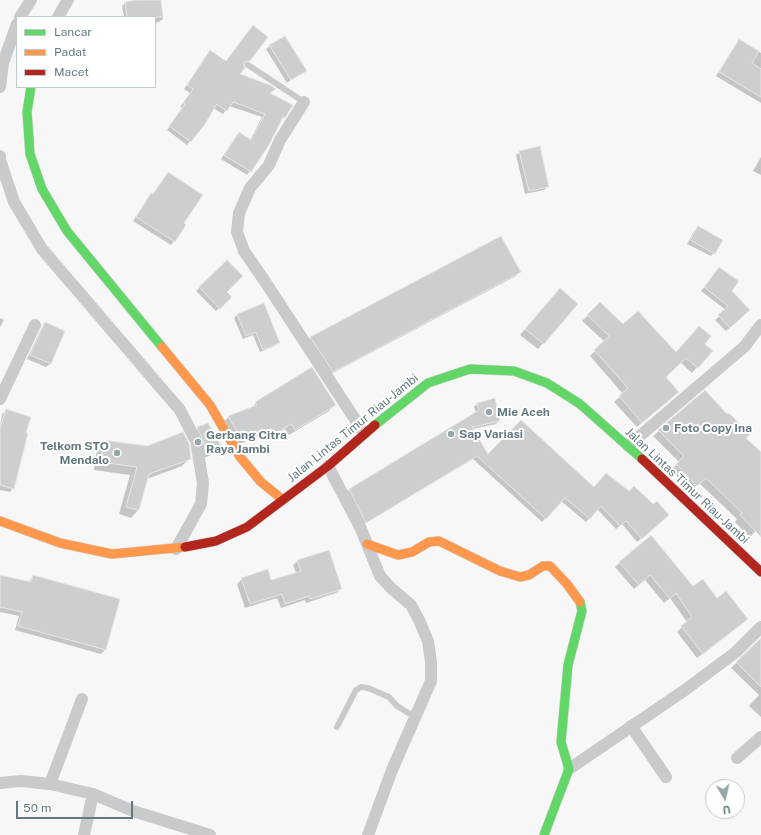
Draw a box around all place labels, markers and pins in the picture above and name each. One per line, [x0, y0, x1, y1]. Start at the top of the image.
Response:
place label: Mie Aceh [497, 405, 550, 419]
marker: Mie Aceh [484, 407, 494, 417]
place label: Foto Copy Ina [674, 421, 752, 435]
marker: Foto Copy Ina [661, 423, 671, 433]
place label: Sap Variasi [459, 427, 523, 441]
place label: Gerbang Citra Raya Jambi [206, 428, 287, 456]
marker: Sap Variasi [446, 429, 456, 439]
marker: Gerbang Citra Raya Jambi [193, 437, 203, 447]
place label: Telkom STO Mendalo [40, 439, 109, 467]
marker: Telkom STO Mendalo [112, 448, 122, 458]

